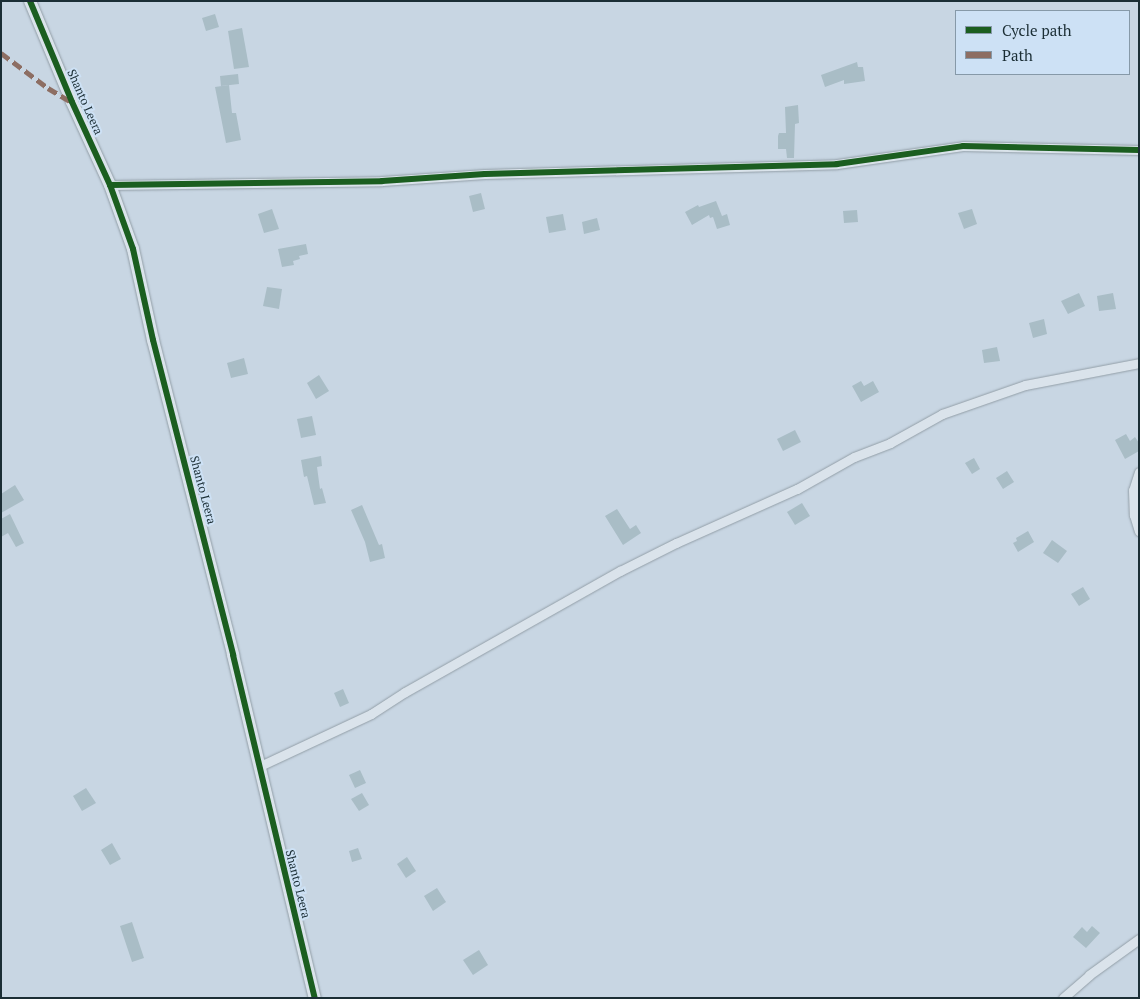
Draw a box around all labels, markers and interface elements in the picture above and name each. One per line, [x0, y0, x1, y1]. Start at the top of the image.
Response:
legend [955, 10, 1130, 75]
text: Cycle path [1002, 20, 1072, 40]
text: Path [1002, 45, 1033, 65]
street label: Shanto Leera [64, 67, 106, 137]
street label: Shanto Leera [187, 454, 219, 526]
street label: Shanto Leera [283, 848, 313, 920]

